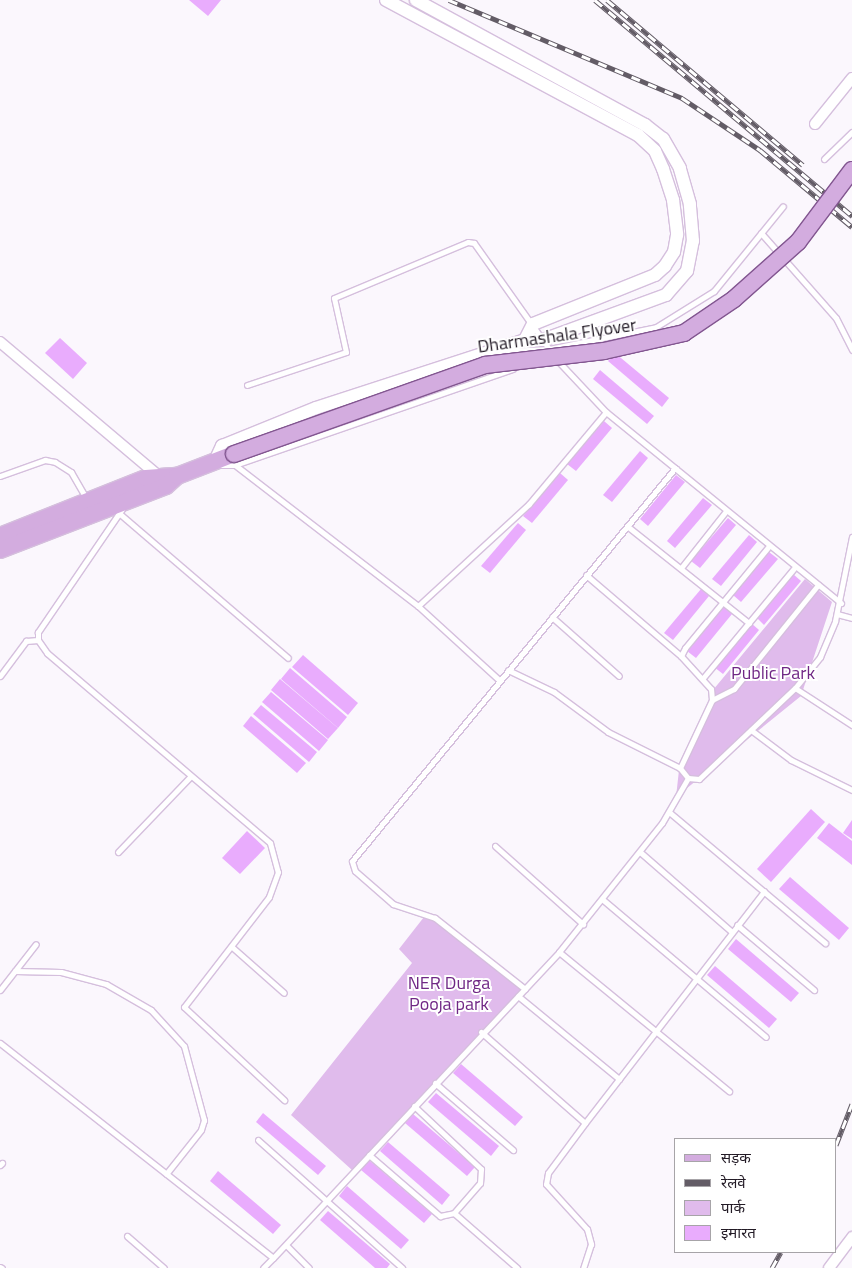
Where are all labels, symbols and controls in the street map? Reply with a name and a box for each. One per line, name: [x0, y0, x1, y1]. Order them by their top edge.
street label: Dharmashala Flyover: [476, 314, 638, 358]
park label: Public Park: [731, 662, 815, 684]
park label: NER Durga Pooja park: [408, 973, 490, 1016]
legend: [674, 1138, 837, 1253]
text: सड़क: [721, 1146, 751, 1169]
text: रेलवे: [721, 1171, 746, 1194]
text: पार्क: [721, 1196, 745, 1219]
text: इमारत: [721, 1221, 756, 1244]

